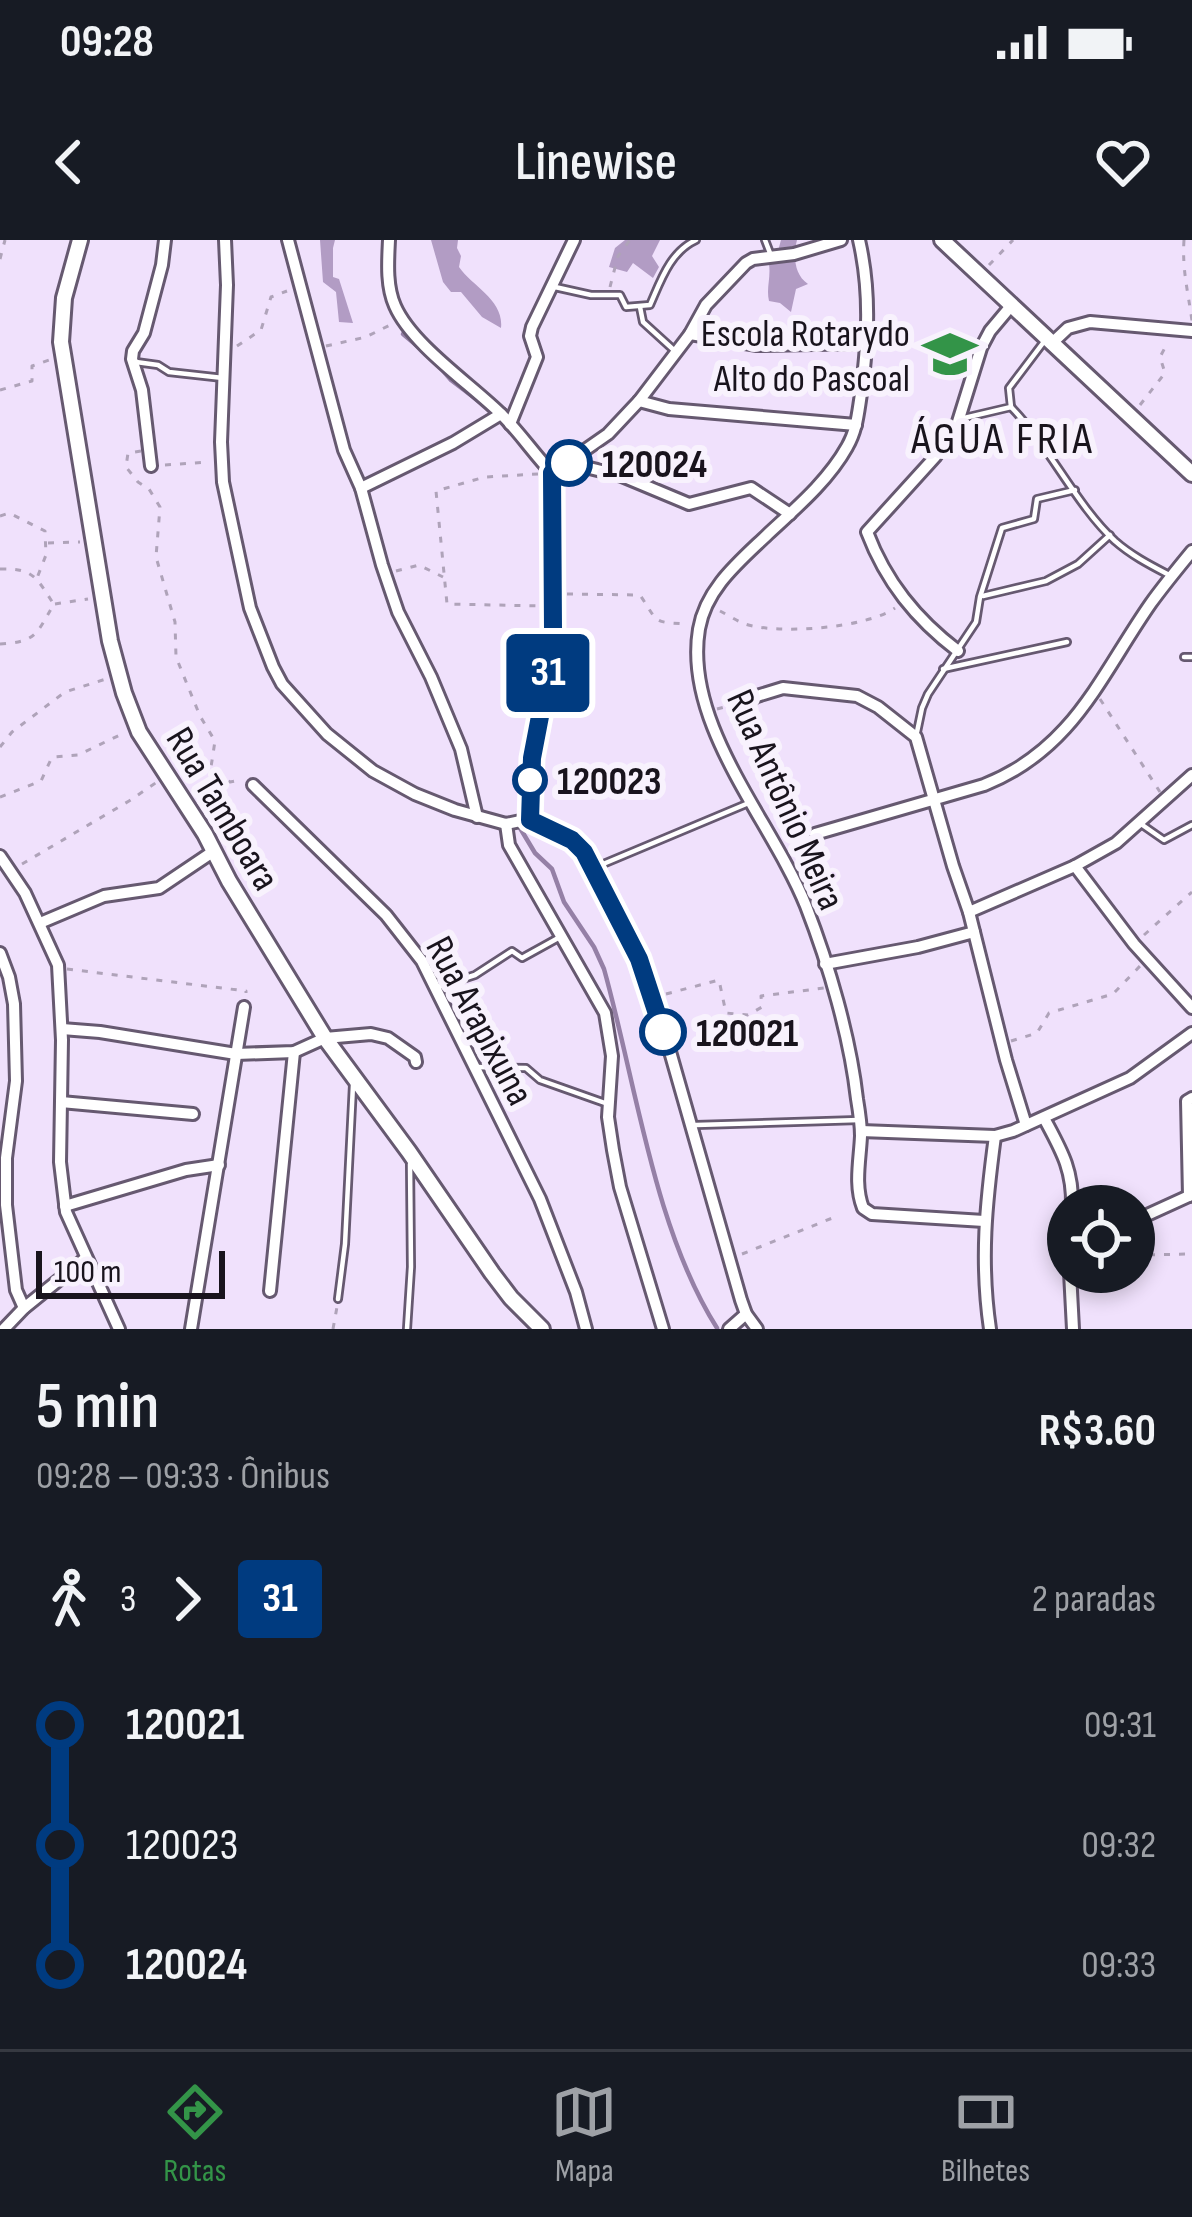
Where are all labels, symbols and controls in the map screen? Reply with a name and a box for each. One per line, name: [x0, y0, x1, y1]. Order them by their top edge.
text: 09:28: [60, 15, 154, 70]
icon: back: [36, 129, 102, 195]
icon: heart: [1090, 129, 1156, 195]
text: Linewise: [515, 130, 677, 195]
place label: Escola Rotarydo Alto do Pascoal: [701, 311, 910, 403]
school or university icon: Escola Rotarydo Alto do Pascoal: [921, 325, 979, 383]
district label: ÁGUA FRIA: [910, 412, 1095, 467]
marker: 120024: [547, 441, 591, 485]
place label: 120024: [602, 442, 707, 489]
line badge: 31: [494, 634, 602, 712]
text: 31: [530, 647, 566, 698]
street label: Rua Antônio Meira: [715, 683, 854, 917]
street label: Rua Tamboara: [155, 719, 289, 899]
place label: 120023: [557, 759, 662, 806]
marker: 120023: [514, 764, 546, 796]
street label: Rua Arapixuna: [415, 929, 543, 1114]
marker: 120021: [641, 1010, 685, 1054]
place label: 120021: [696, 1011, 798, 1058]
map controls: [1047, 1185, 1155, 1293]
button: locate: [1047, 1185, 1155, 1293]
scale bar: [36, 1245, 225, 1298]
text: 100 m: [54, 1252, 121, 1292]
text: 5 min: [36, 1368, 159, 1447]
text: R$3.60: [1039, 1404, 1156, 1459]
text: 09:28 – 09:33 · Ônibus: [36, 1453, 330, 1500]
icon: walk: [36, 1566, 102, 1632]
icon: forward: [154, 1566, 220, 1632]
text: 31: [262, 1573, 298, 1624]
text: 3: [120, 1576, 136, 1623]
text: 2 paradas: [1032, 1576, 1156, 1623]
text: 120021: [126, 1698, 244, 1753]
text: 09:31: [1084, 1702, 1156, 1749]
text: 120023: [126, 1818, 238, 1873]
text: 09:32: [1082, 1822, 1156, 1869]
text: 120024: [126, 1938, 247, 1993]
text: 09:33: [1081, 1942, 1156, 1989]
tab: Rotas: [162, 2079, 228, 2191]
tab: Mapa: [551, 2079, 617, 2191]
tab: Bilhetes: [941, 2079, 1030, 2191]

